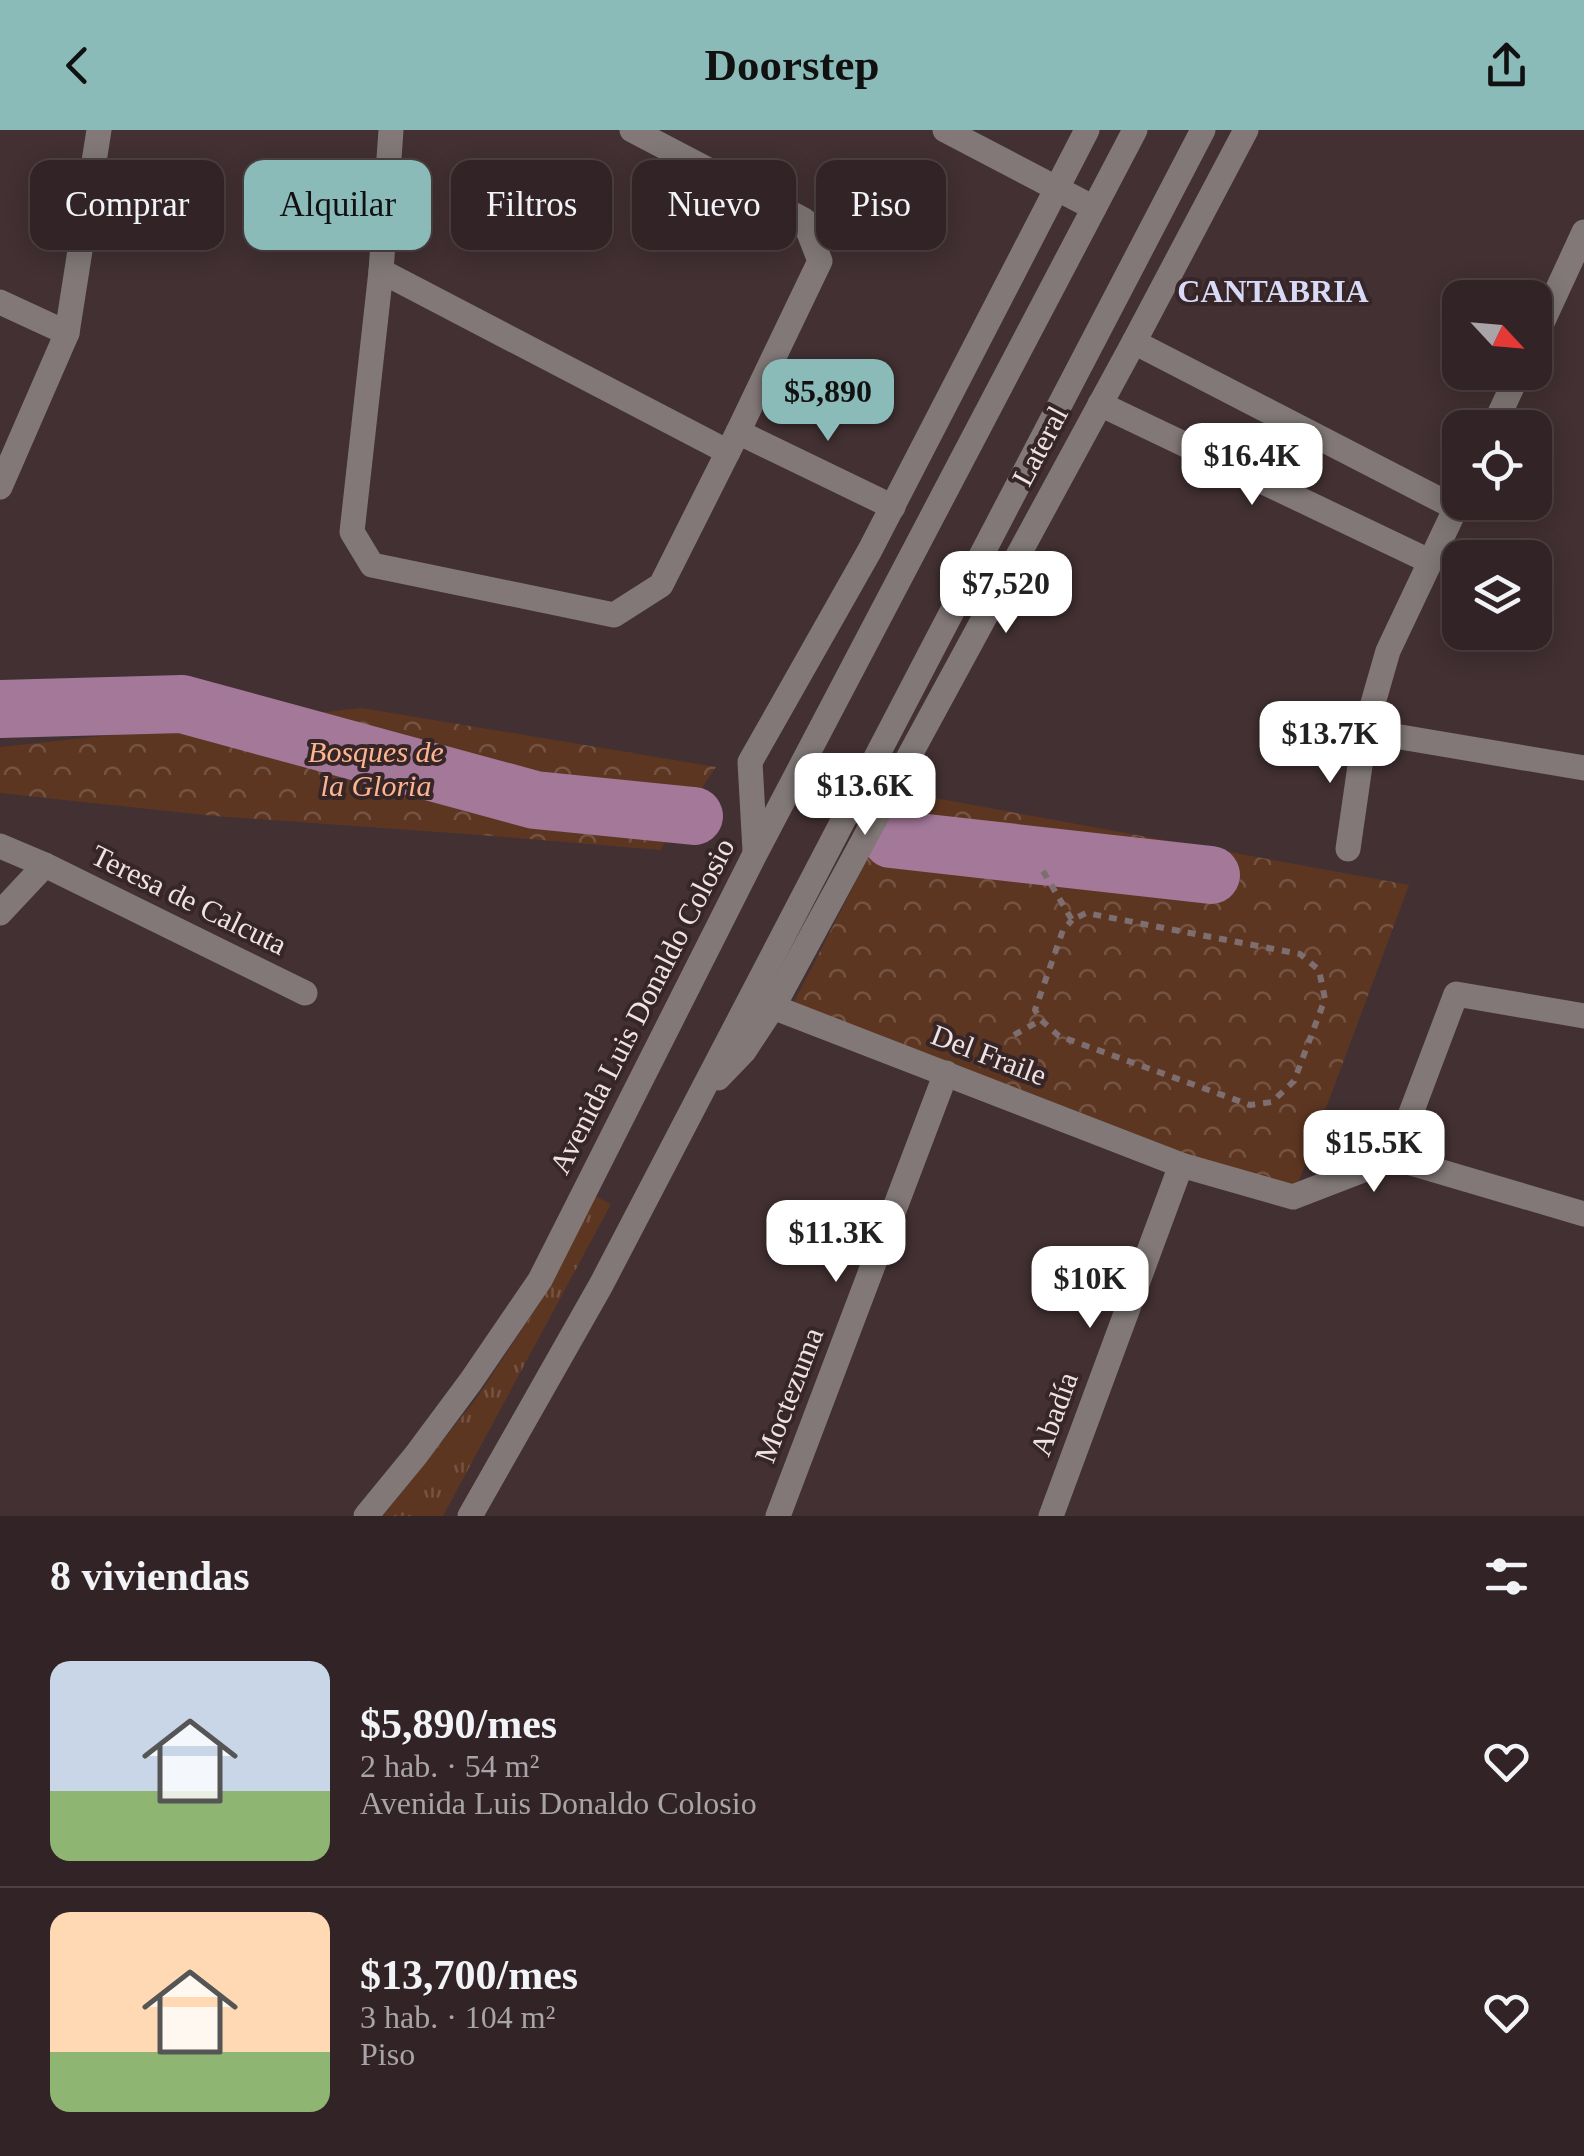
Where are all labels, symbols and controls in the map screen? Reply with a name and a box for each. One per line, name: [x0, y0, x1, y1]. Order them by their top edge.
icon: back: [50, 38, 105, 93]
icon: share: [1479, 38, 1534, 93]
text: Doorstep: [705, 40, 879, 90]
chip: Comprar: [30, 160, 224, 250]
chip: Alquilar: [244, 160, 431, 250]
chip: Filtros: [451, 160, 612, 250]
chip: Nuevo: [632, 160, 796, 250]
chip: Piso: [816, 160, 946, 250]
district label: CANTABRIA: [1177, 273, 1369, 309]
north arrow: [1442, 280, 1552, 390]
map controls: [1442, 280, 1552, 650]
pin: $5,890: [747, 359, 909, 444]
text: $5,890: [784, 373, 872, 409]
street label: Lateral: [1005, 401, 1074, 491]
button: locate: [1442, 410, 1552, 520]
pin: $16.4K: [1171, 423, 1333, 508]
text: $16.4K: [1204, 437, 1300, 473]
button: layers: [1442, 540, 1552, 650]
pin: $7,520: [925, 551, 1087, 636]
text: $7,520: [962, 565, 1050, 601]
pin: $13.7K: [1249, 701, 1411, 786]
text: $13.7K: [1282, 715, 1378, 751]
park label: Bosques de la Gloria: [308, 735, 444, 802]
pin: $13.6K: [784, 753, 946, 838]
text: $13.6K: [817, 767, 913, 803]
street label: Avenida Luis Donaldo Colosio: [542, 833, 741, 1179]
street label: Teresa de Calcuta: [86, 838, 292, 961]
street label: Del Fraile: [927, 1017, 1051, 1092]
pin: $15.5K: [1293, 1110, 1455, 1195]
text: $15.5K: [1326, 1124, 1422, 1160]
pin: $11.3K: [755, 1200, 917, 1285]
text: $11.3K: [788, 1214, 884, 1250]
pin: $10K: [1031, 1246, 1149, 1331]
text: $10K: [1054, 1260, 1126, 1296]
street label: Moctezuma: [748, 1323, 829, 1467]
street label: Abadía: [1023, 1367, 1084, 1460]
icon: filters: [1479, 1549, 1534, 1604]
text: 8 viviendas: [50, 1553, 250, 1599]
icon: home: [130, 1701, 250, 1821]
text: $5,890/mes: [360, 1701, 557, 1747]
icon: heart: [1479, 1734, 1534, 1789]
text: 2 hab. · 54 m²: [360, 1748, 539, 1784]
text: Avenida Luis Donaldo Colosio: [360, 1785, 757, 1821]
icon: home: [130, 1952, 250, 2072]
text: $13,700/mes: [360, 1952, 578, 1998]
icon: heart: [1479, 1985, 1534, 2040]
text: 3 hab. · 104 m²: [360, 1999, 555, 2035]
text: Piso: [360, 2036, 415, 2072]

